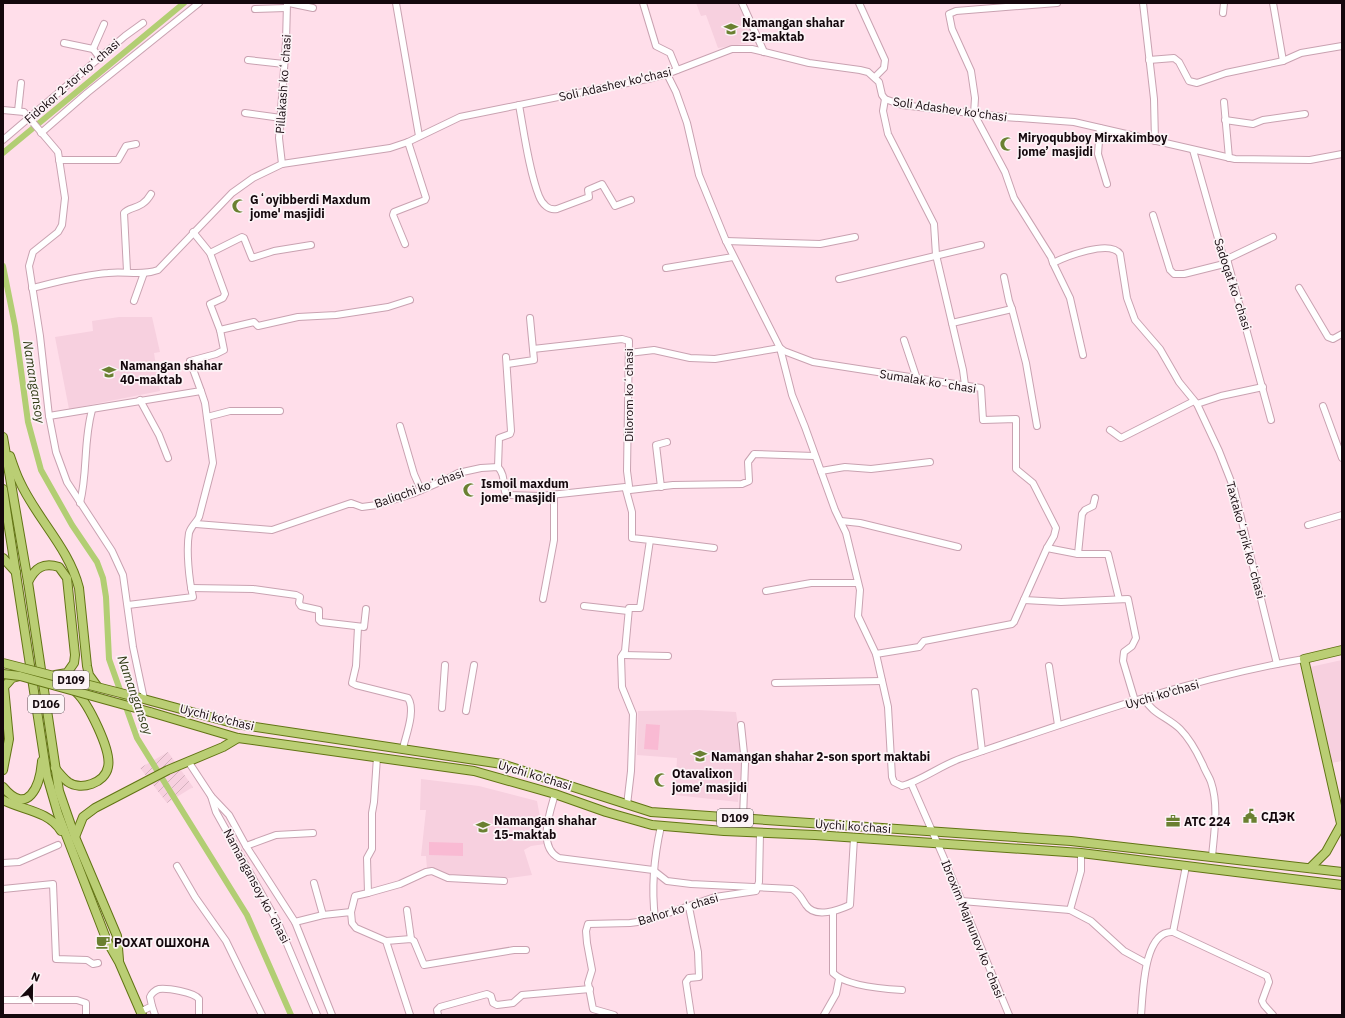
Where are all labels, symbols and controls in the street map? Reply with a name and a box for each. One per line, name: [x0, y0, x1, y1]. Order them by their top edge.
place label: Namangan shahar 23-maktab: [742, 15, 845, 44]
school or university icon: Namangan shahar 23-maktab: [723, 21, 739, 37]
street label: Pillakash koʻchasi: [272, 34, 294, 134]
street label: Fidokor 2-tor koʻchasi: [21, 35, 123, 127]
street label: Soli Adashev ko'chasi: [557, 64, 673, 104]
street label: Soli Adashev ko'chasi: [892, 94, 1008, 124]
place label: Miryoqubboy Mirxakimboy jome’ masjidi: [1017, 130, 1168, 159]
mosque icon: Miryoqubboy Mirxakimboy jome’ masjidi: [999, 136, 1015, 152]
place label: Gʻoyibberdi Maxdum jome' masjidi: [249, 192, 370, 221]
mosque icon: Gʻoyibberdi Maxdum jome' masjidi: [231, 198, 247, 214]
street label: Sadoqat koʻchasi: [1211, 236, 1255, 332]
water label: Namangansoy: [19, 340, 49, 425]
street label: Dilorom koʻchasi: [621, 348, 636, 442]
place label: Namangan shahar 40-maktab: [120, 358, 223, 387]
school or university icon: Namangan shahar 40-maktab: [101, 364, 117, 380]
street label: Sumalak koʻchasi: [879, 366, 977, 396]
street label: Baliqchi koʻchasi: [372, 465, 466, 511]
place label: Ismoil maxdum jome' masjidi: [480, 476, 569, 505]
street label: Taxtakoʻprik koʻchasi: [1223, 480, 1269, 600]
mosque icon: Ismoil maxdum jome' masjidi: [462, 482, 478, 498]
water label: Namangansoy: [113, 653, 157, 738]
road number: D109: [53, 671, 89, 689]
street label: Uychi ko'chasi: [1123, 676, 1201, 712]
road number: D106: [28, 695, 64, 713]
street label: Uychi ko'chasi: [178, 701, 256, 733]
school or university icon: Namangan shahar 2-son sport maktabi: [692, 748, 708, 764]
place label: Namangan shahar 2-son sport maktabi: [711, 749, 930, 764]
street label: Uychi ko'chasi: [496, 757, 574, 793]
place label: Otavalixon jome’ masjidi: [671, 766, 747, 795]
mosque icon: Otavalixon jome’ masjidi: [653, 772, 669, 788]
public building icon: СДЭК: [1242, 808, 1258, 824]
road number: D109: [717, 809, 753, 827]
place label: СДЭК: [1261, 809, 1295, 824]
place label: Namangan shahar 15-maktab: [494, 813, 597, 842]
office icon: ATC 224: [1165, 813, 1181, 829]
place label: ATC 224: [1184, 814, 1230, 829]
street label: Uychi ko'chasi: [815, 816, 891, 836]
school or university icon: Namangan shahar 15-maktab: [475, 819, 491, 835]
street label: Namangansoy koʻchasi: [220, 826, 294, 946]
street label: Ibroxim Majnunov koʻchasi: [938, 857, 1008, 1001]
street label: Bahor koʻchasi: [636, 890, 720, 928]
cafe icon: РОХАТ ОШХОНА: [95, 934, 111, 950]
place label: РОХАТ ОШХОНА: [114, 935, 210, 950]
north arrow: [12, 966, 52, 1006]
text: N: [29, 969, 42, 985]

